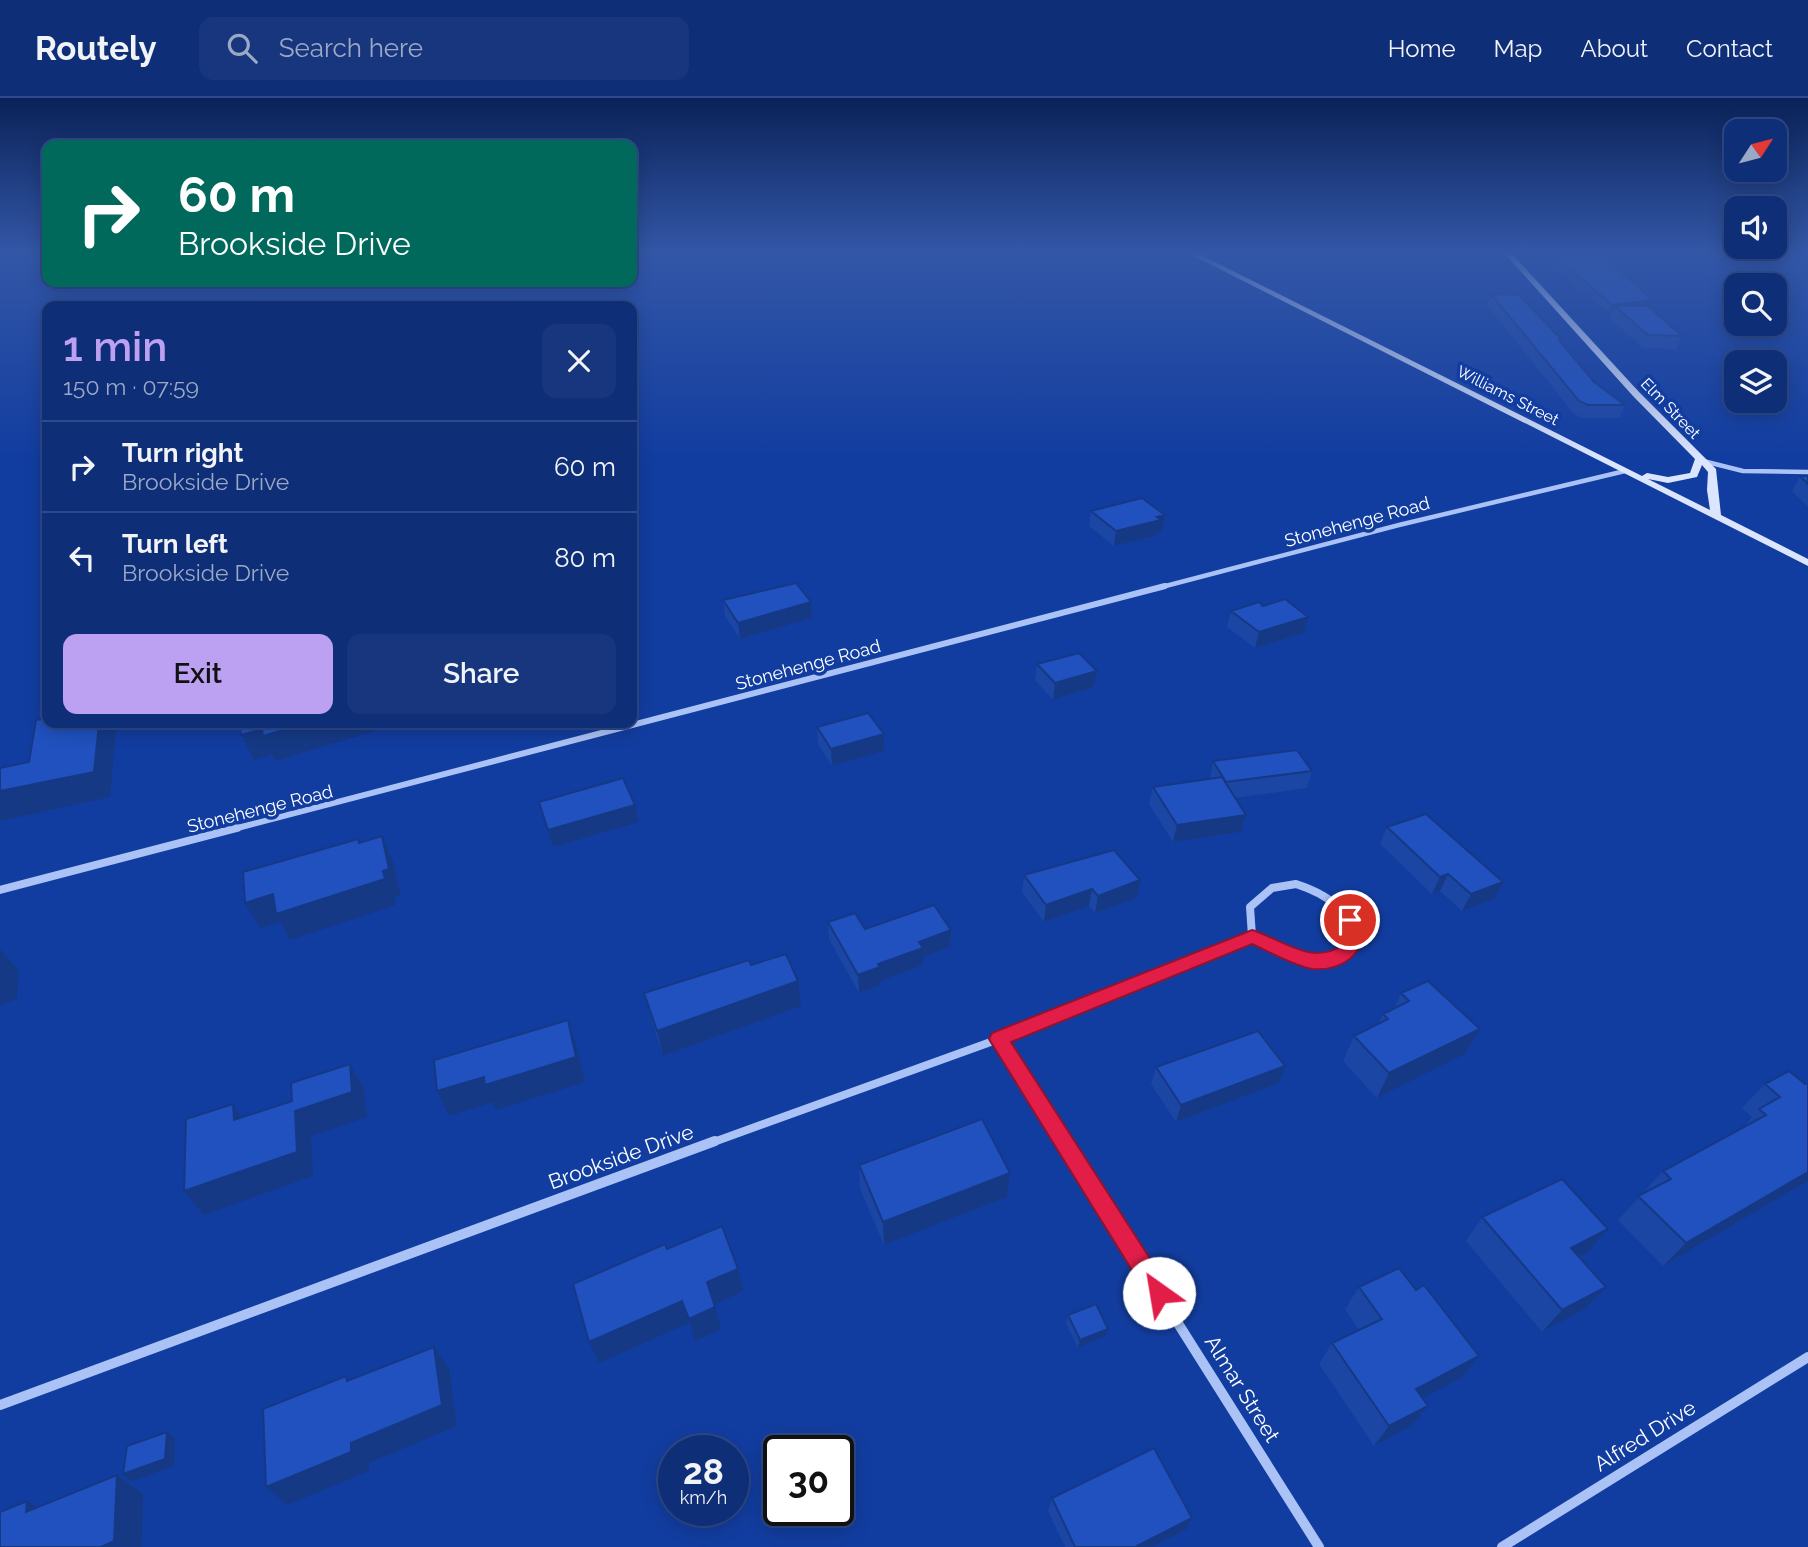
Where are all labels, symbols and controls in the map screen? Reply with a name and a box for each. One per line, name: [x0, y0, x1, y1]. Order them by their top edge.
search box: [199, 17, 689, 80]
text: Routely: [35, 29, 157, 68]
icon: search: [223, 29, 261, 67]
text: Search here: [279, 33, 423, 63]
text: Home: [1388, 34, 1456, 63]
text: Map: [1494, 34, 1542, 63]
text: About: [1580, 34, 1648, 63]
text: Contact: [1686, 34, 1773, 63]
north arrow: [1724, 119, 1787, 182]
map controls: [1724, 119, 1787, 413]
text: 60 m: [178, 166, 295, 223]
icon: right: [63, 168, 154, 259]
button: sound: [1724, 196, 1787, 259]
text: Brookside Drive: [178, 225, 411, 262]
button: search: [1724, 273, 1787, 336]
text: 1 min: [63, 322, 167, 371]
button: close: [542, 324, 616, 398]
button: layers: [1724, 350, 1787, 413]
street label: Williams Street: [1454, 362, 1563, 430]
text: 150 m · 07:59: [63, 373, 199, 400]
street label: Elm Street: [1637, 374, 1705, 443]
text: Turn right: [122, 438, 243, 468]
icon: right: [63, 448, 101, 486]
text: 60 m: [554, 452, 616, 482]
text: Brookside Drive: [122, 468, 289, 495]
street label: Stonehenge Road: [1282, 492, 1432, 551]
text: Turn left: [122, 529, 228, 559]
icon: left: [63, 539, 101, 577]
text: 80 m: [554, 543, 616, 573]
text: Brookside Drive: [122, 559, 289, 586]
button: Exit: [63, 634, 333, 714]
button: Share: [347, 634, 616, 714]
street label: Stonehenge Road: [733, 635, 883, 694]
street label: Stonehenge Road: [185, 780, 335, 837]
pin: [1320, 890, 1380, 950]
icon: arrive: [1331, 901, 1369, 939]
street label: Brookside Drive: [545, 1119, 697, 1194]
position arrow: [1122, 1256, 1196, 1330]
street label: Almar Street: [1200, 1331, 1285, 1447]
street label: Alfred Drive: [1589, 1395, 1700, 1477]
speed limit sign: 30: [763, 1435, 854, 1526]
text: 28: [683, 1451, 724, 1492]
text: km/h: [680, 1487, 727, 1508]

